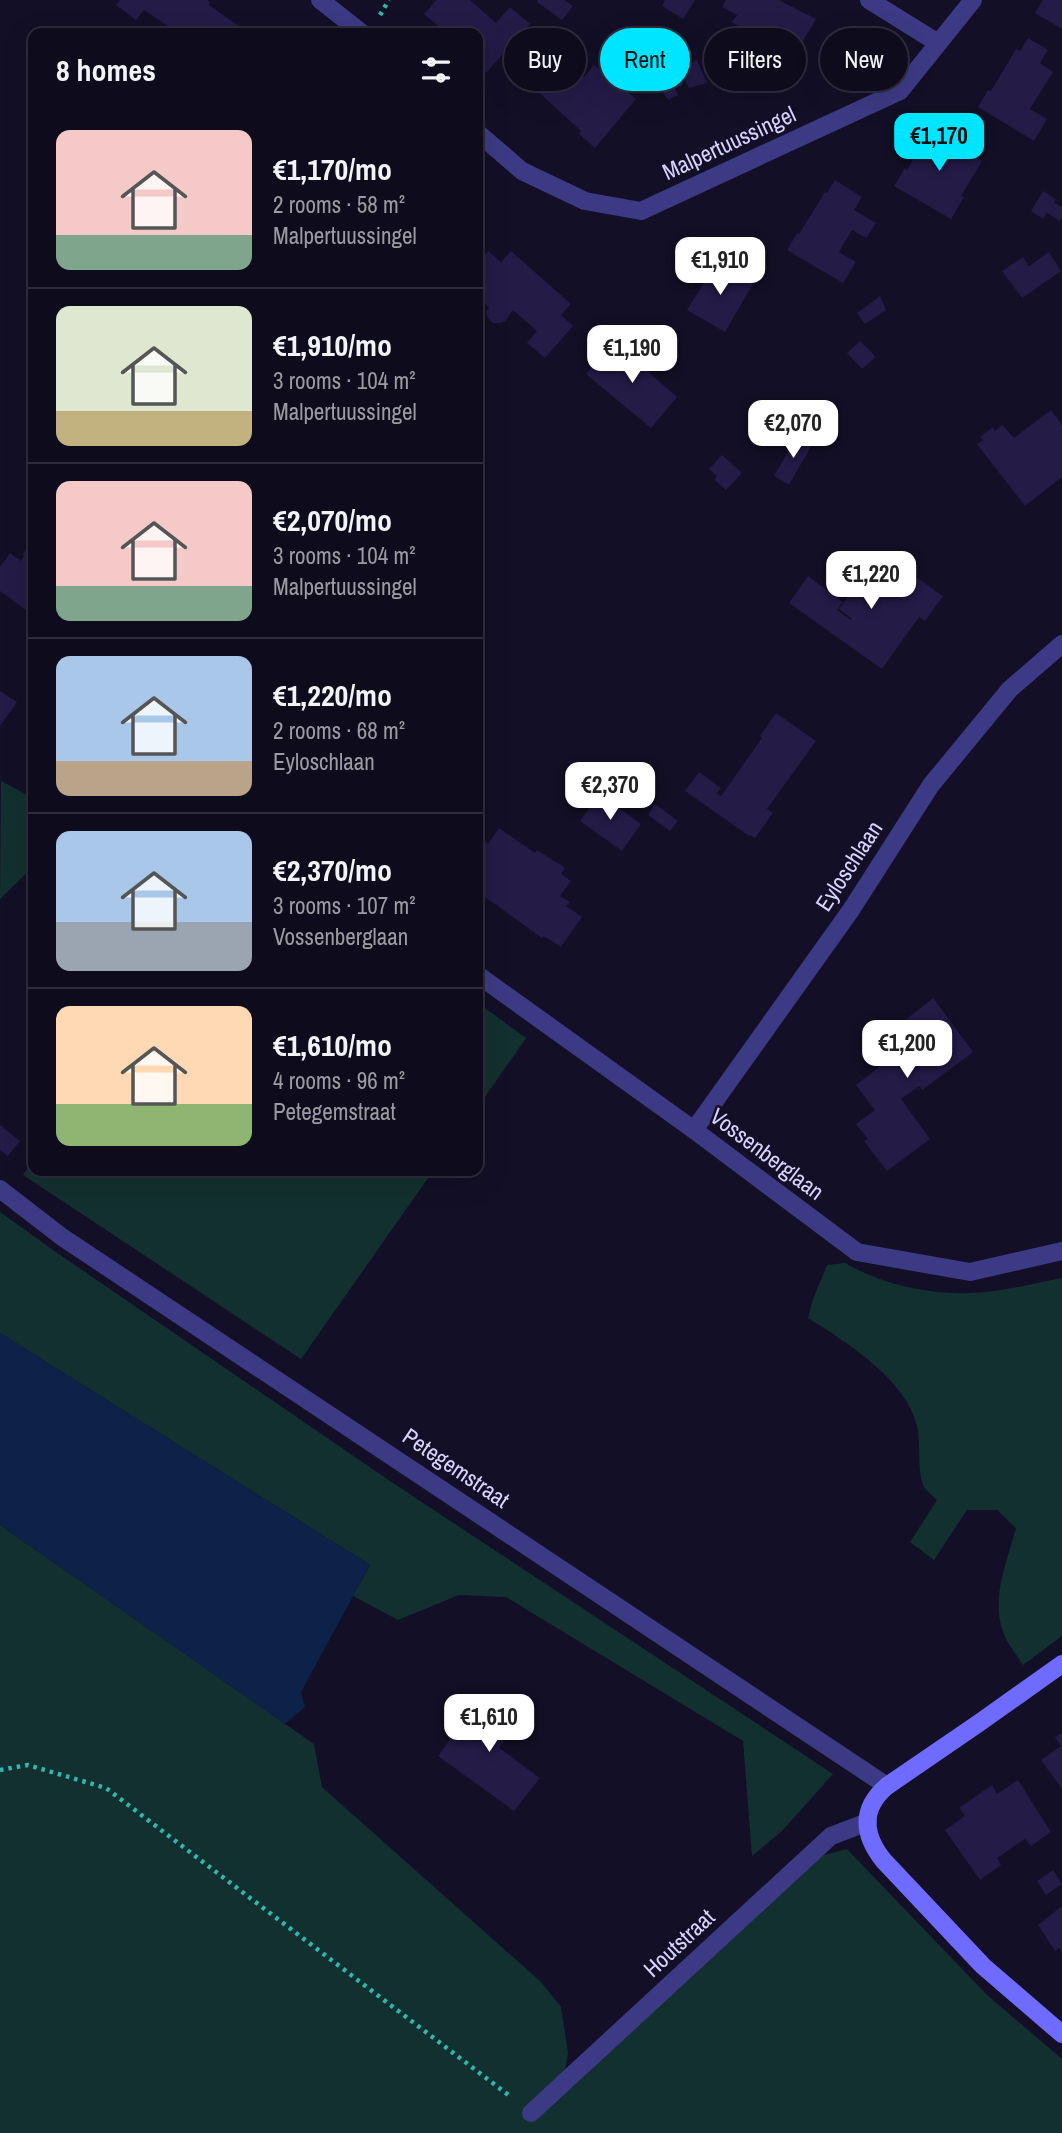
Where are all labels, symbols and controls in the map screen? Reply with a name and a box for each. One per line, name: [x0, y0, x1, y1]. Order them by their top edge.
chip: Buy: [504, 28, 586, 91]
chip: Rent: [600, 28, 690, 91]
chip: Filters: [704, 28, 806, 91]
chip: New: [820, 28, 908, 91]
text: 8 homes: [56, 50, 156, 90]
icon: filters: [417, 51, 455, 89]
street label: Malpertuussingel: [657, 98, 800, 187]
pin: €1,170: [882, 114, 996, 173]
text: €1,170: [910, 120, 968, 151]
text: €1,170/mo: [273, 149, 392, 189]
icon: home: [112, 158, 196, 242]
text: 2 rooms · 58 m²: [273, 189, 405, 220]
text: Malpertuussingel: [273, 220, 417, 251]
pin: €1,910: [663, 238, 777, 297]
text: €1,910: [691, 244, 749, 275]
text: €1,910/mo: [273, 325, 392, 365]
pin: €1,190: [575, 326, 689, 385]
text: €1,190: [603, 332, 661, 363]
icon: home: [112, 334, 196, 418]
text: 3 rooms · 104 m²: [273, 365, 416, 396]
text: Malpertuussingel: [273, 396, 417, 427]
pin: €2,070: [736, 400, 850, 460]
text: €2,070: [764, 407, 822, 438]
text: €2,070/mo: [273, 500, 392, 540]
icon: home: [112, 509, 196, 593]
text: 3 rooms · 104 m²: [273, 540, 416, 571]
pin: €1,220: [814, 552, 928, 611]
text: €1,220: [842, 558, 900, 589]
text: Malpertuussingel: [273, 571, 417, 602]
text: €1,220/mo: [273, 675, 392, 715]
icon: home: [112, 684, 196, 768]
text: 2 rooms · 68 m²: [273, 715, 405, 746]
text: Eyloschlaan: [273, 746, 375, 777]
pin: €2,370: [553, 762, 667, 822]
text: €2,370: [581, 769, 639, 800]
street label: Eyloschlaan: [808, 815, 889, 917]
text: €2,370/mo: [273, 850, 392, 890]
icon: home: [112, 859, 196, 943]
text: 3 rooms · 107 m²: [273, 890, 416, 921]
text: Vossenberglaan: [273, 921, 408, 952]
pin: €1,200: [850, 1020, 964, 1080]
text: €1,610/mo: [273, 1025, 392, 1065]
text: €1,200: [878, 1027, 936, 1058]
icon: home: [112, 1034, 196, 1118]
text: 4 rooms · 96 m²: [273, 1065, 405, 1096]
text: Petegemstraat: [273, 1096, 396, 1127]
street label: Vossenberglaan: [704, 1101, 831, 1207]
street label: Petegemstraat: [397, 1420, 516, 1515]
pin: €1,610: [432, 1694, 546, 1754]
text: €1,610: [460, 1701, 518, 1732]
street label: Houtstraat: [636, 1902, 721, 1984]

